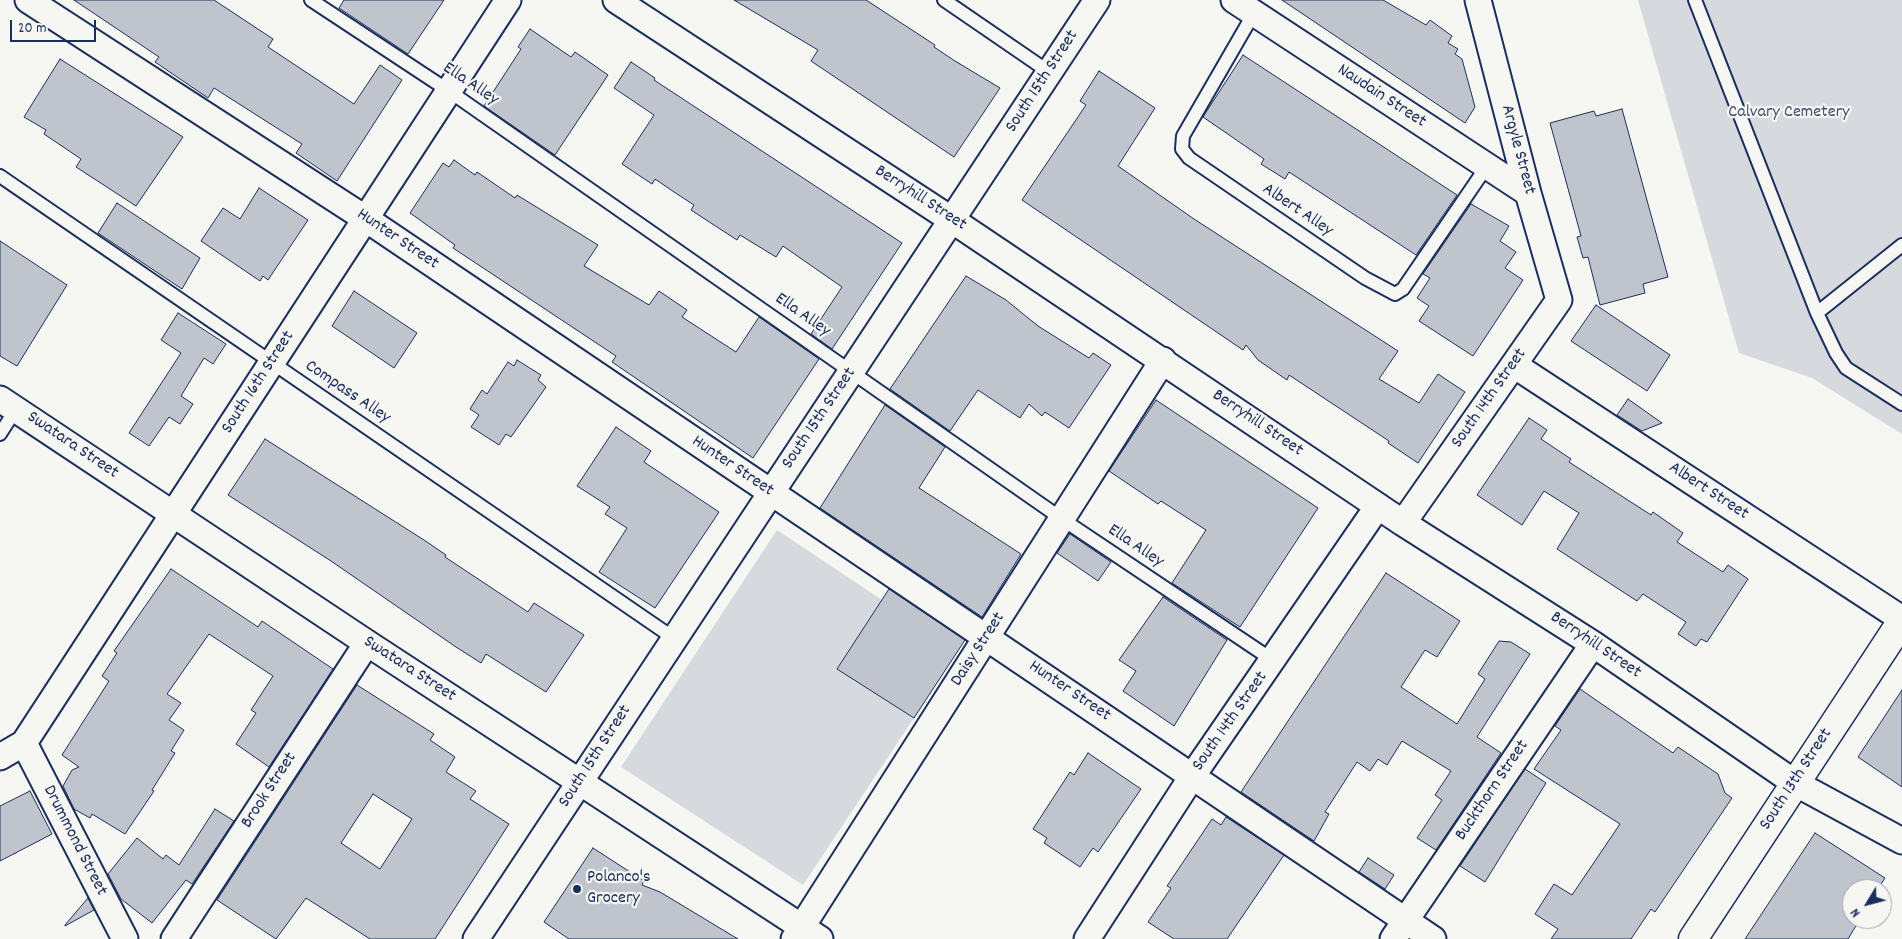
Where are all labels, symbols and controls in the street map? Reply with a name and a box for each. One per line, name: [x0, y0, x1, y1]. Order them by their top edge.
scale bar: [12, 10, 99, 42]
text: 20 m: [18, 18, 46, 40]
street label: South 15th Street: [1002, 27, 1084, 137]
street label: Ella Alley: [438, 58, 502, 112]
street label: Naudain Street: [1333, 60, 1429, 134]
street label: Argyle Street: [1495, 103, 1539, 197]
park label: Calvary Cemetery: [1728, 103, 1850, 125]
street label: Berryhill Street: [870, 161, 970, 237]
street label: Albert Alley: [1257, 179, 1337, 243]
street label: Hunter Street: [352, 205, 442, 275]
street label: Ella Alley: [770, 289, 834, 343]
street label: South 16th Street: [218, 328, 300, 438]
street label: South 14th Street: [1448, 345, 1532, 453]
street label: Compass Alley: [300, 356, 394, 430]
street label: South 15th Street: [778, 364, 862, 474]
street label: Berryhill Street: [1207, 386, 1307, 462]
street label: Swatara Street: [22, 407, 122, 485]
street label: Hunter Street: [687, 432, 777, 502]
street label: Albert Street: [1664, 458, 1752, 526]
street label: Ella Alley: [1103, 520, 1167, 574]
street label: Berryhill Street: [1545, 608, 1645, 684]
street label: Daisy Street: [947, 609, 1011, 691]
street label: Swatara Street: [359, 632, 459, 708]
street label: Hunter Street: [1024, 657, 1114, 727]
street label: South 14th Street: [1189, 668, 1273, 776]
street label: South 15th Street: [555, 702, 637, 812]
street label: South 13th Street: [1756, 725, 1838, 835]
street label: Buckthorn Street: [1451, 737, 1535, 845]
street label: Brook Street: [237, 749, 303, 833]
street label: Drummond Street: [37, 782, 111, 900]
place label: Polanco's Grocery: [587, 868, 651, 911]
north arrow: [1842, 879, 1892, 929]
marker: Polanco's Grocery: [571, 883, 583, 895]
text: N: [1846, 904, 1866, 921]

